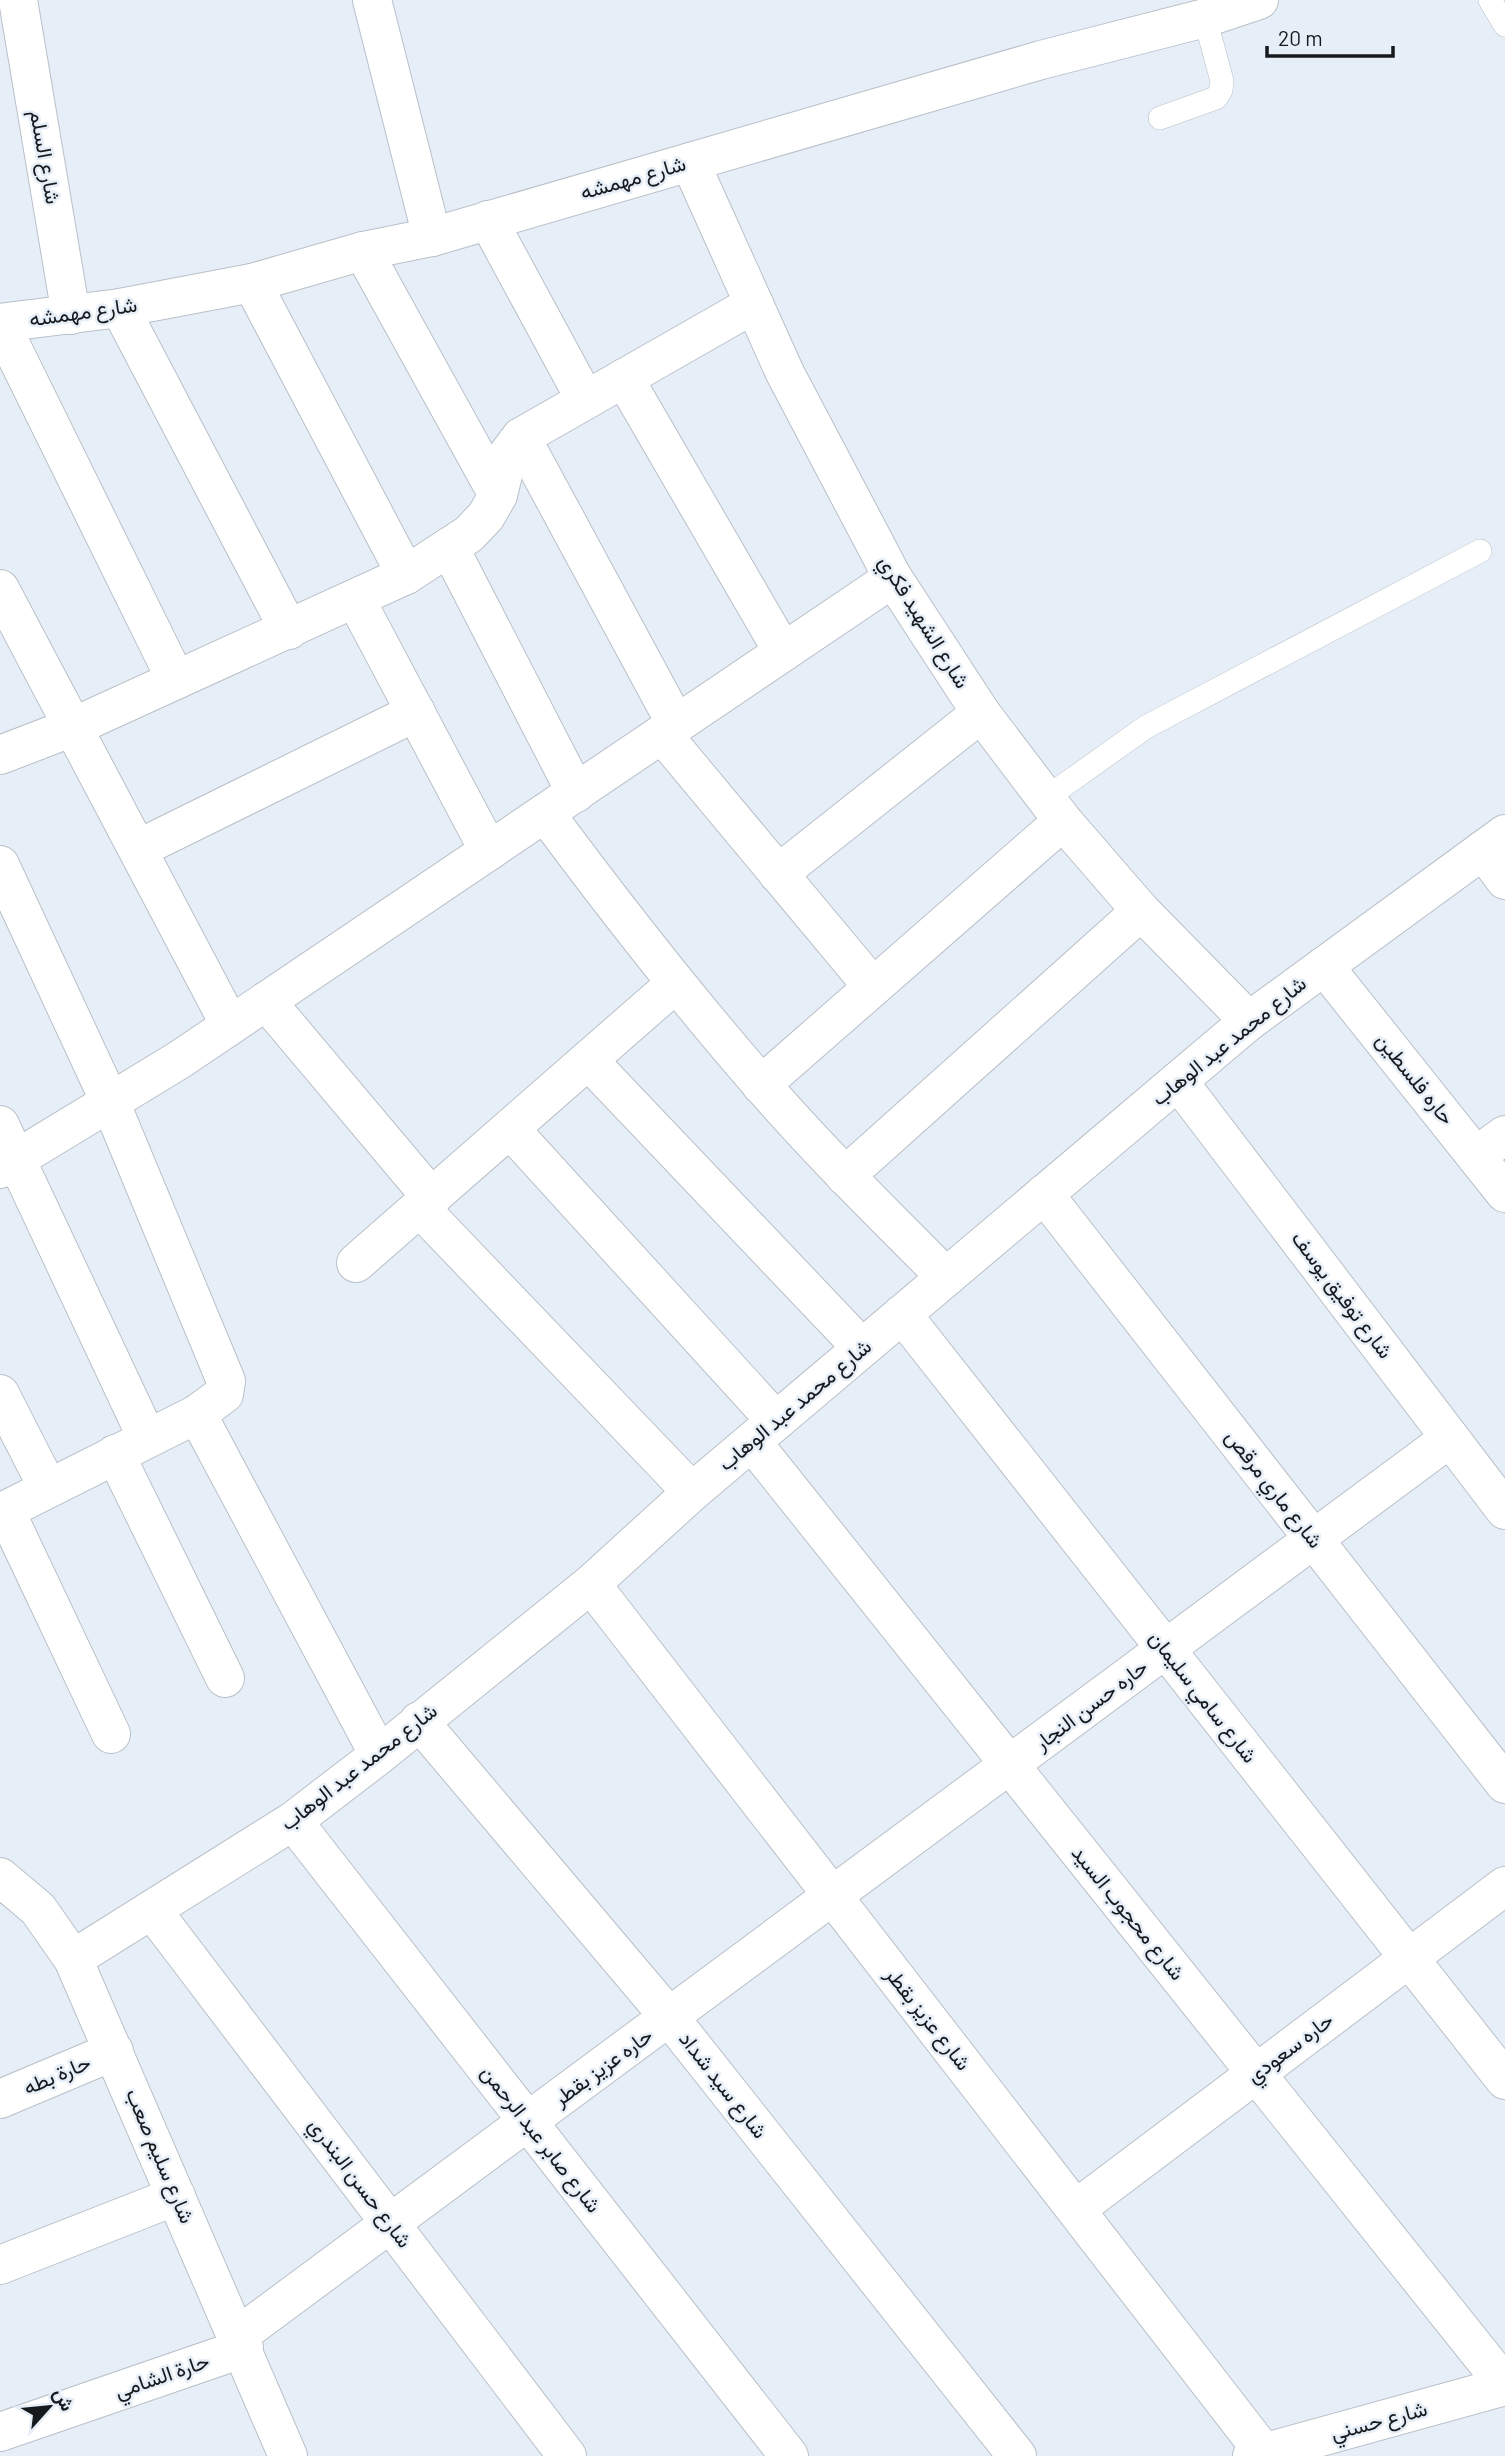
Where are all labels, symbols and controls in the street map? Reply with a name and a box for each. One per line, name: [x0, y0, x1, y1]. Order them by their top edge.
scale bar: [1267, 14, 1393, 58]
text: 20 m: [1278, 25, 1323, 50]
street label: شارع السلم: [23, 108, 67, 206]
street label: شارع مهمشه: [577, 150, 689, 206]
street label: شارع مهمشه: [27, 291, 139, 333]
street label: شارع الشهيد فكري: [869, 550, 976, 695]
street label: شارع محمد عبد الوهاب: [1146, 970, 1312, 1112]
street label: حاره فلسطين: [1370, 1027, 1461, 1130]
street label: شارع توفيق يوسف: [1285, 1226, 1399, 1364]
street label: شارع محمد عبد الوهاب: [713, 1333, 877, 1477]
street label: شارع ماري مرقص: [1216, 1424, 1329, 1556]
street label: شارع سامي سليمان: [1140, 1625, 1263, 1771]
street label: حاره حسن النجار: [1028, 1653, 1153, 1757]
street label: شارع محمد عبد الوهاب: [275, 1697, 443, 1837]
street label: شارع محجوب السيد: [1065, 1840, 1191, 1986]
street label: شارع عزيز بقطر: [878, 1961, 977, 2076]
street label: حاره سعودي: [1241, 2006, 1341, 2092]
street label: حاره عزيز بقطر: [547, 2021, 658, 2112]
street label: شارع سيد شداد: [672, 2026, 774, 2144]
street label: حارة بطه: [19, 2048, 94, 2101]
street label: شارع صابر عبد الرحمن: [474, 2059, 608, 2219]
street label: شارع سليم صعب: [119, 2084, 201, 2228]
street label: شارع حسن البندري: [299, 2112, 418, 2256]
street label: حارة الشامي: [111, 2347, 214, 2408]
north arrow: [14, 2372, 84, 2442]
text: ش: [48, 2384, 80, 2415]
street label: شارع حسني: [1328, 2395, 1431, 2450]

